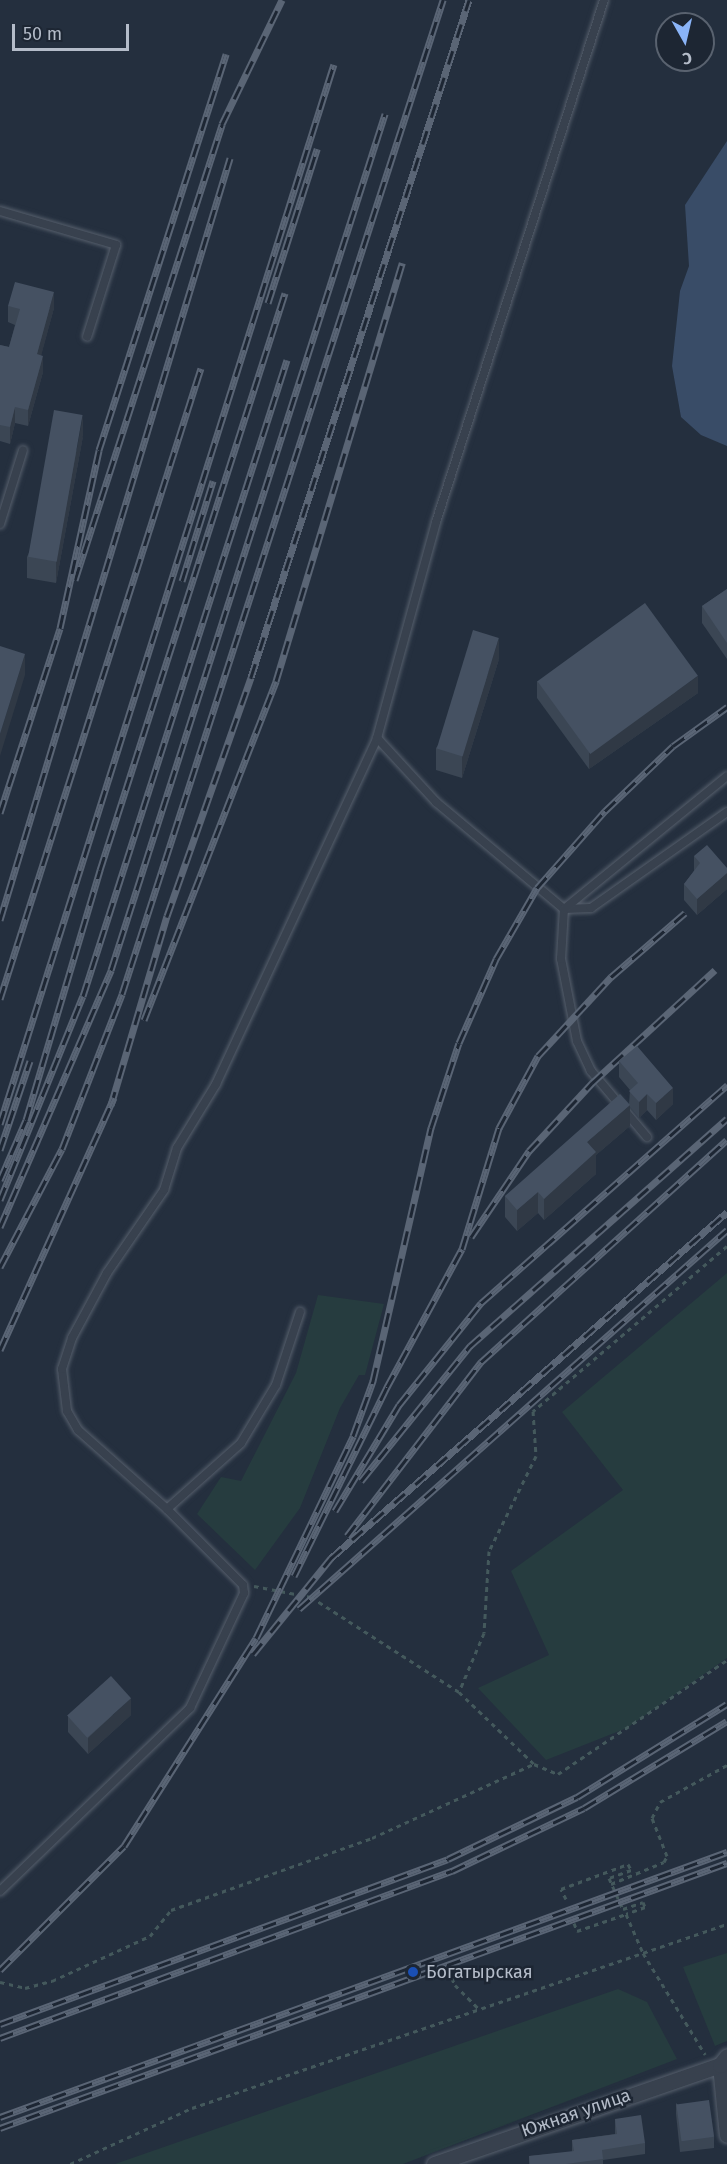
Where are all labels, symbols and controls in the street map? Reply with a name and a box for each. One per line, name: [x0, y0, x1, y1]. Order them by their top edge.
scale bar: [15, 12, 132, 50]
north arrow: [655, 12, 715, 72]
text: 50 m: [23, 23, 62, 45]
text: С: [681, 48, 693, 68]
place label: Богатырская: [426, 1961, 533, 1983]
marker: Богатырская: [404, 1963, 422, 1981]
street label: Южная улица: [518, 2084, 634, 2142]

